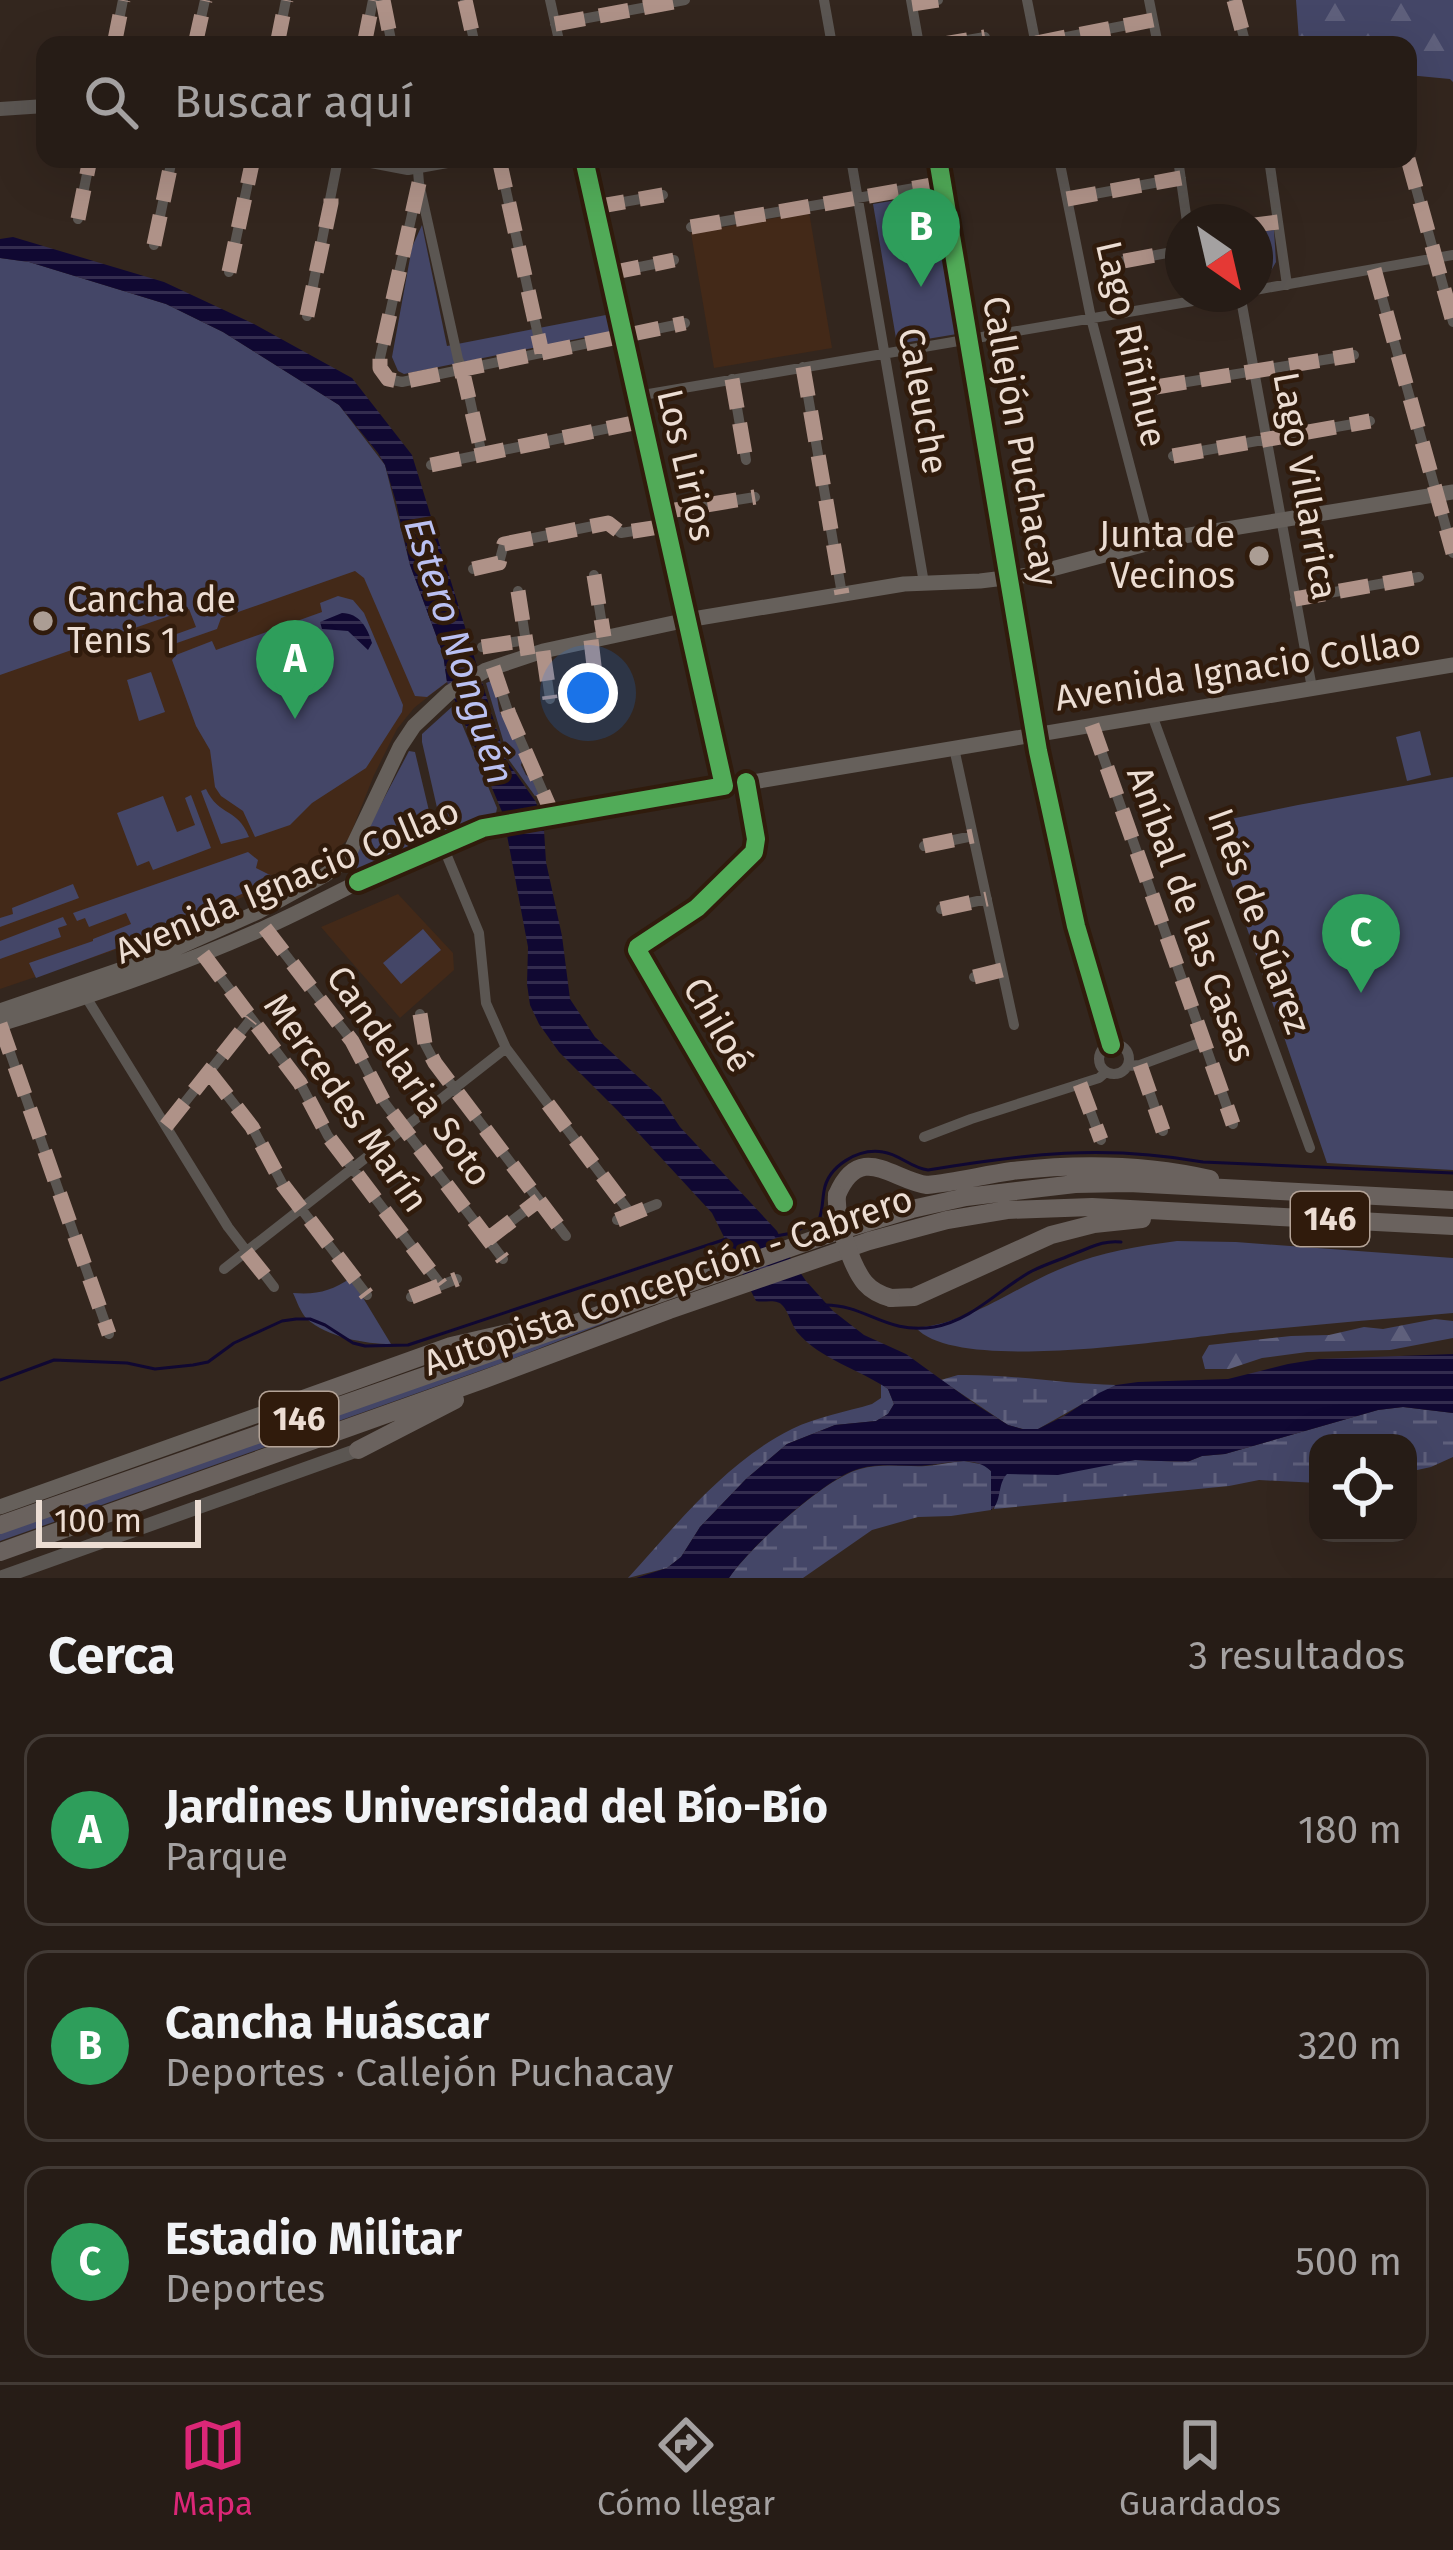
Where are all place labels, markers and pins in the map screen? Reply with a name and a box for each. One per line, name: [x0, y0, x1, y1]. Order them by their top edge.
pin: B: [882, 188, 960, 287]
place label: Junta de Vecinos: [1099, 513, 1235, 598]
marker: Junta de Vecinos: [1246, 543, 1272, 569]
place label: Cancha de Tenis 1: [67, 578, 236, 663]
marker: Cancha de Tenis 1: [30, 608, 56, 634]
pin: A: [256, 620, 334, 719]
pin: C: [1322, 894, 1400, 993]

